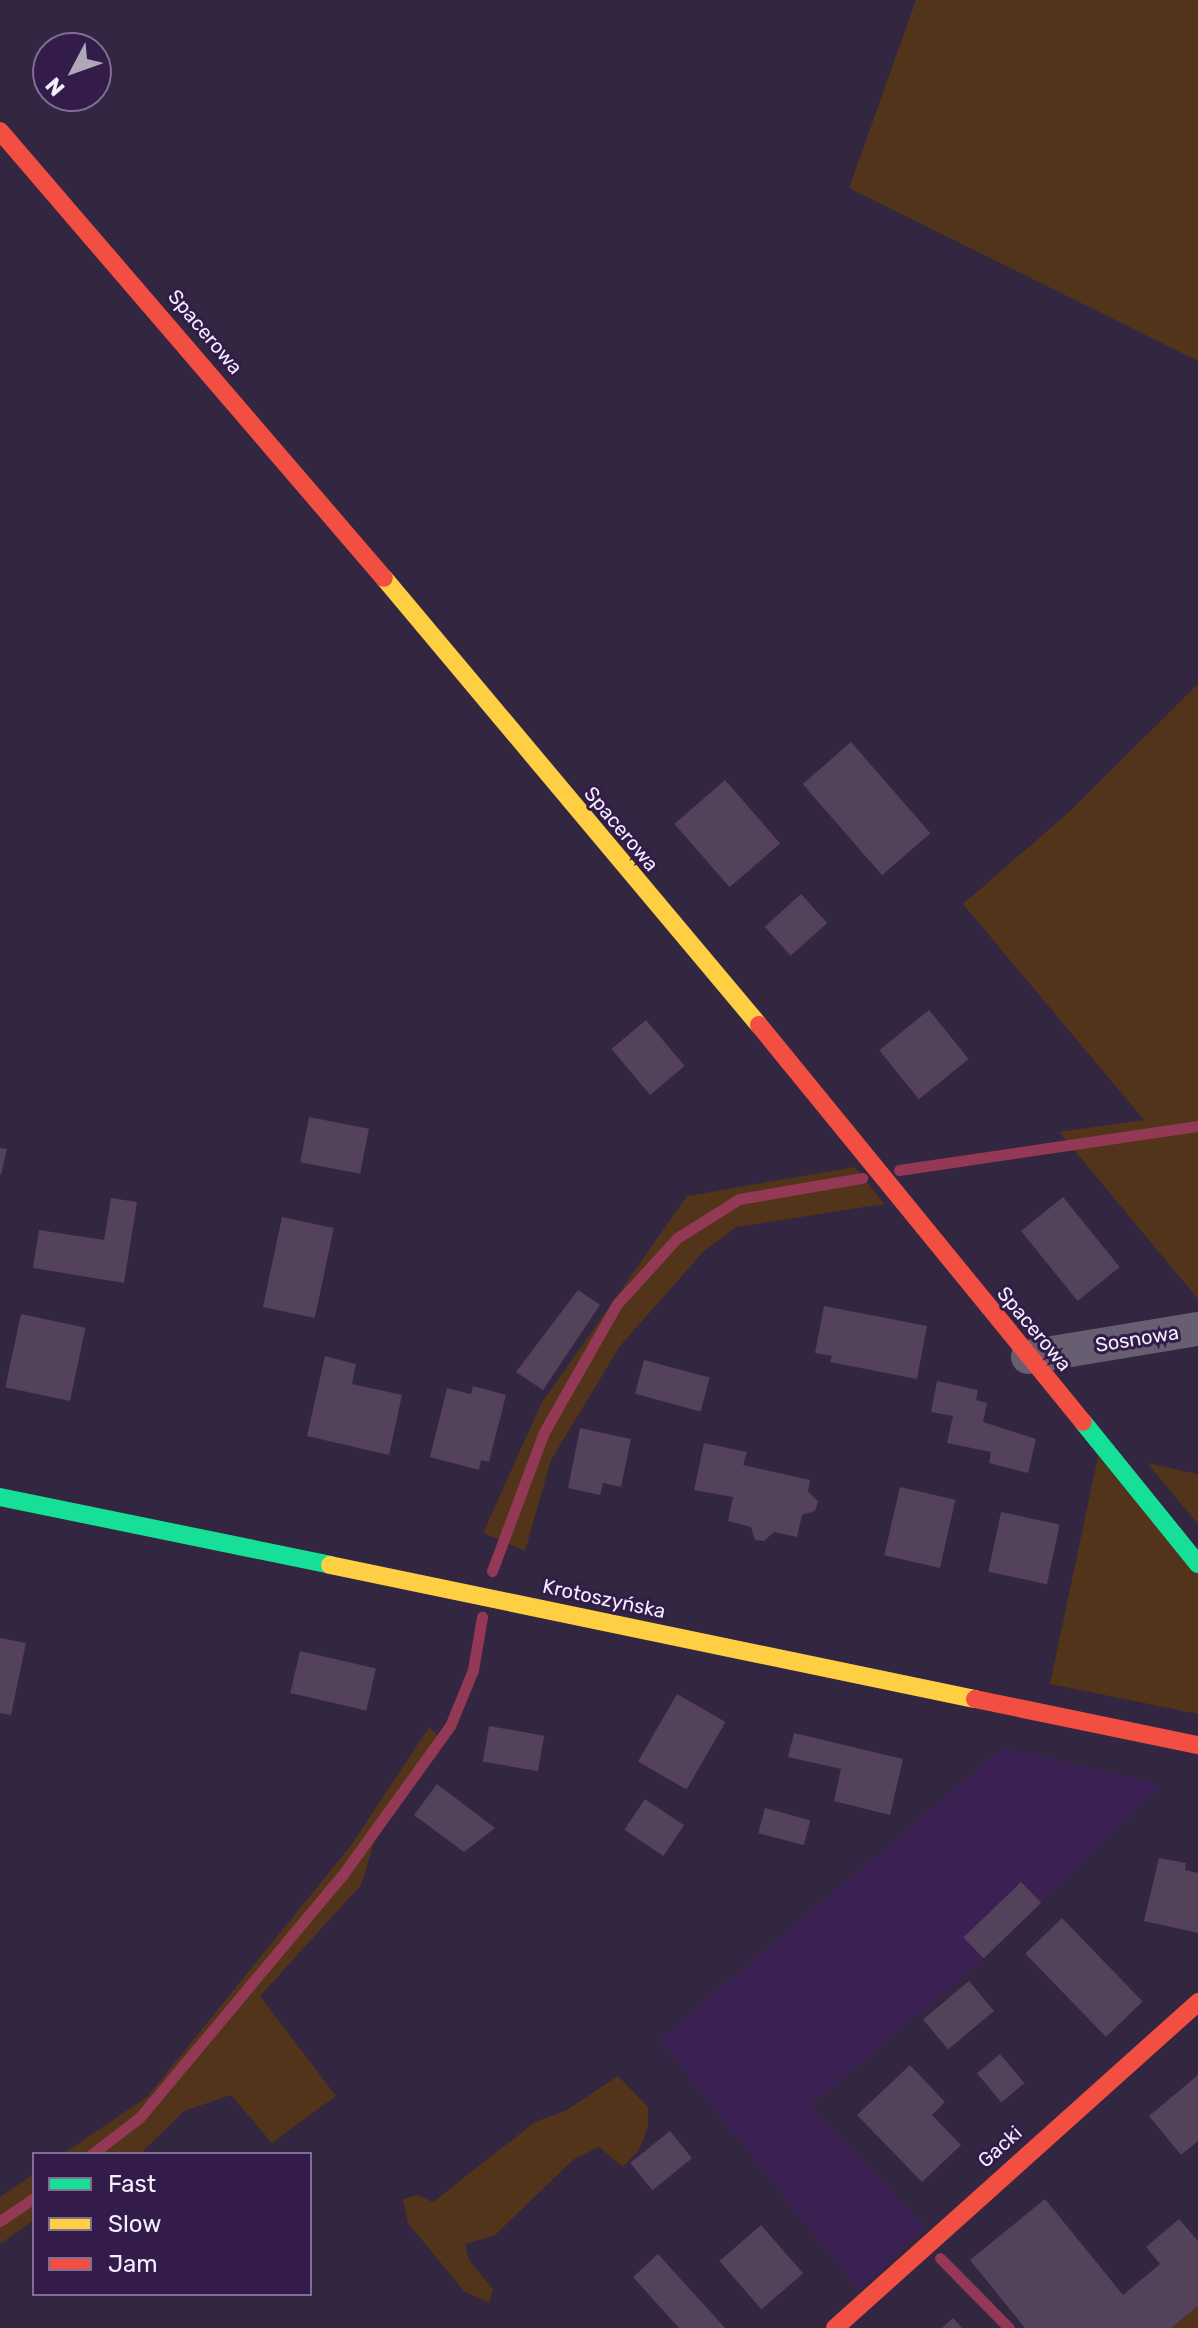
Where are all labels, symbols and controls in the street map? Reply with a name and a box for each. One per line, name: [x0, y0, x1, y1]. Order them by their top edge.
north arrow: [32, 32, 112, 112]
text: N: [40, 72, 70, 102]
street label: Spacerowa: [163, 285, 247, 379]
street label: Spacerowa: [579, 782, 663, 876]
street label: Spacerowa: [992, 1282, 1076, 1376]
street label: Sosnowa: [1094, 1321, 1180, 1357]
street label: Krotoszyńska: [540, 1574, 668, 1624]
street label: Gacki: [973, 2121, 1027, 2173]
legend: [32, 2152, 312, 2296]
text: Fast: [108, 2170, 156, 2198]
text: Slow: [108, 2210, 161, 2238]
text: Jam: [108, 2250, 158, 2278]

